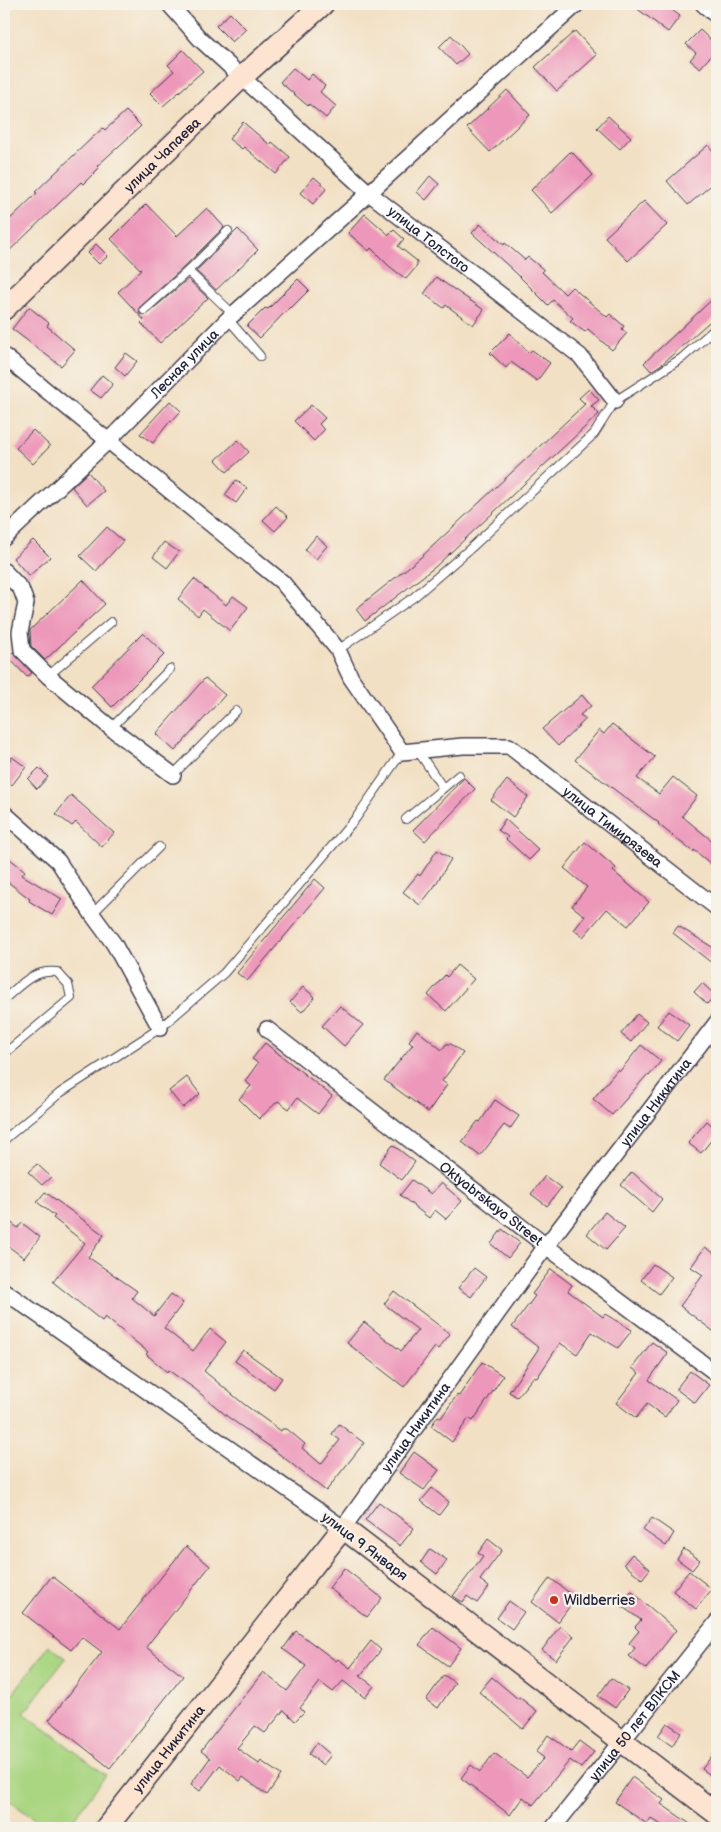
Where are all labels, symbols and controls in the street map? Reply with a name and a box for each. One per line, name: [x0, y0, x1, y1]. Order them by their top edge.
street label: улица Чапаева: [121, 114, 205, 196]
street label: улица Толстого: [384, 203, 473, 277]
street label: Лесная улица: [146, 325, 223, 403]
street label: улица Тимирязева: [559, 783, 666, 872]
street label: улица Никитина: [617, 1054, 696, 1150]
street label: Oktyabrskaya Street: [436, 1158, 547, 1250]
street label: улица Никитина: [378, 1379, 455, 1476]
street label: улица 9 Января: [318, 1508, 411, 1584]
place label: Wildberries: [564, 1592, 635, 1609]
marker: Wildberries: [548, 1594, 560, 1606]
street label: улица 50 лет ВЛКСМ: [586, 1667, 684, 1784]
street label: улица Никитина: [129, 1701, 209, 1796]

